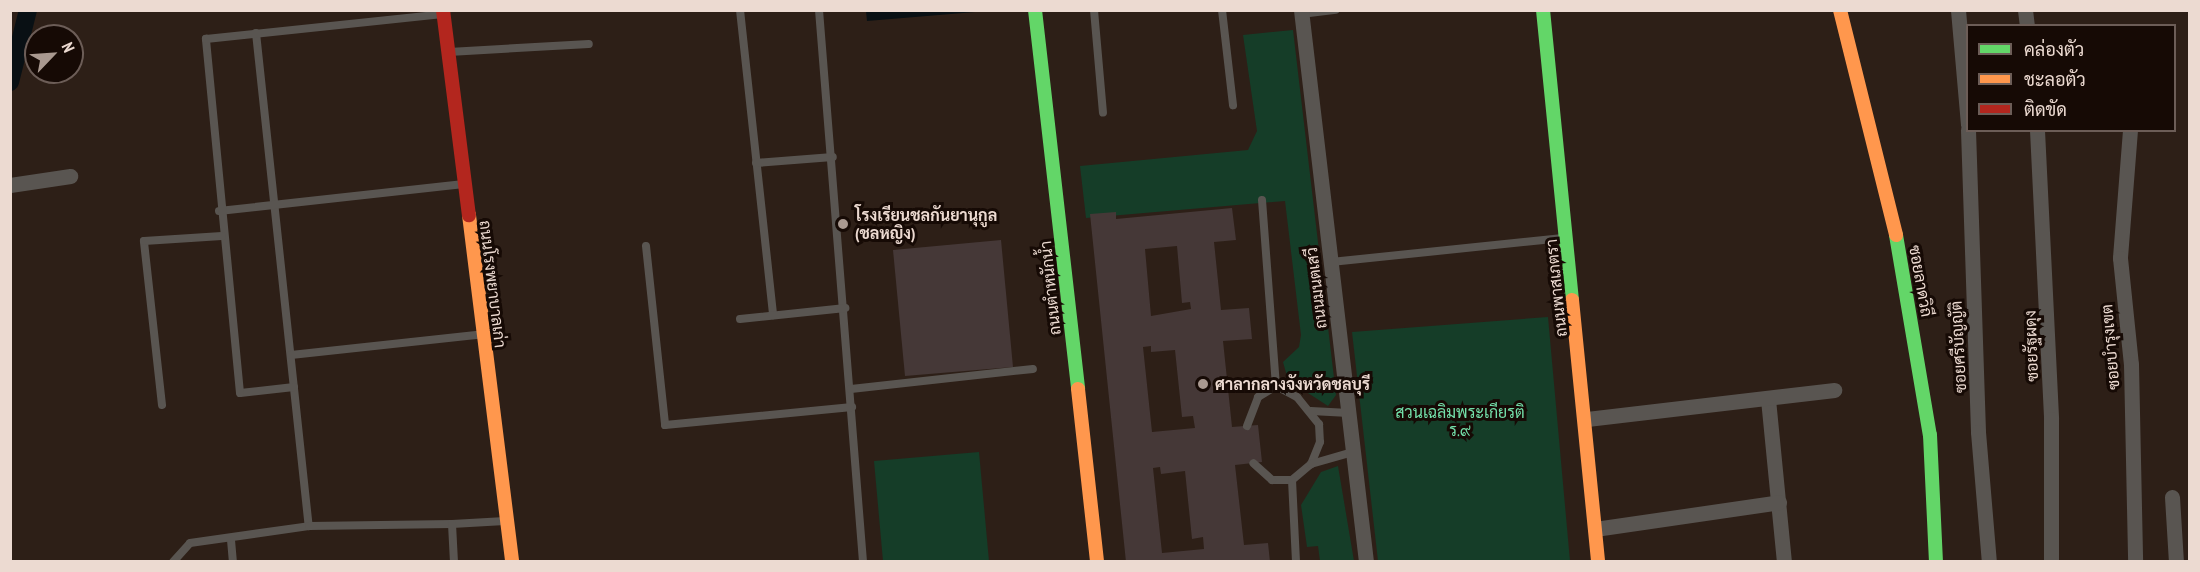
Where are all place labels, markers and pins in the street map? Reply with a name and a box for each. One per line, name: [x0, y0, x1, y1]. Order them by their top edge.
place label: โรงเรียนชลกันยานุกูล (ชลหญิง): [855, 205, 997, 243]
marker: โรงเรียนชลกันยานุกูล (ชลหญิง): [836, 217, 850, 231]
place label: ศาลากลางจังหวัดชลบุรี: [1215, 374, 1370, 394]
marker: ศาลากลางจังหวัดชลบุรี: [1196, 377, 1210, 391]

